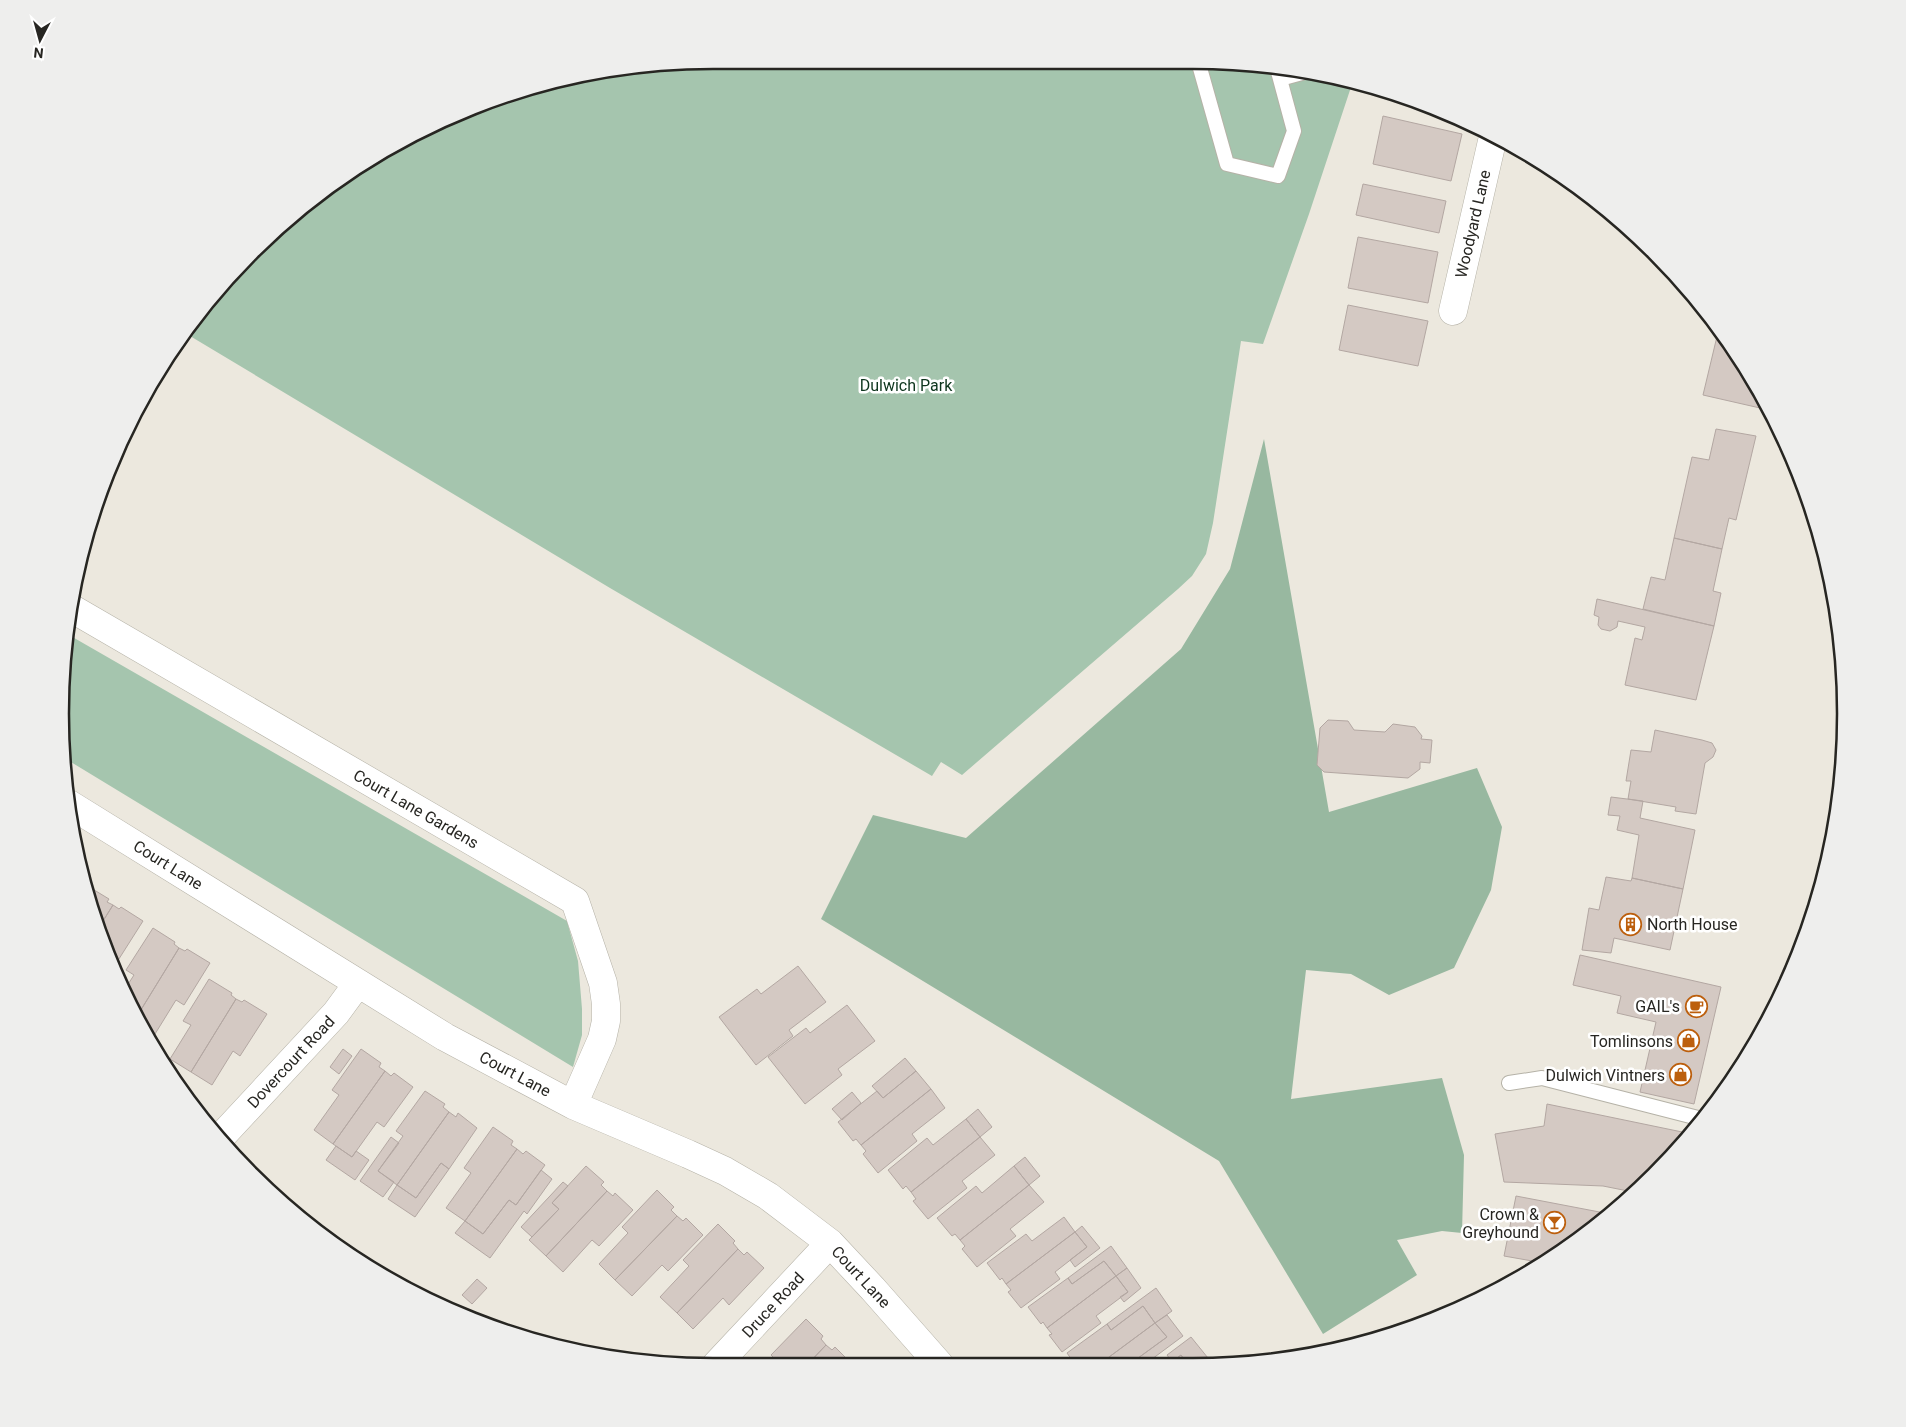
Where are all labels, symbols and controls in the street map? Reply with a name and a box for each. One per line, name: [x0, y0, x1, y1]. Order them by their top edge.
north arrow: [15, 15, 65, 65]
text: N: [33, 44, 44, 61]
street label: Woodyard Lane: [1451, 168, 1495, 280]
park label: Dulwich Park: [860, 376, 953, 395]
street label: Court Lane Gardens: [350, 765, 482, 853]
street label: Court Lane: [130, 836, 206, 894]
building icon: North House: [1619, 912, 1643, 936]
place label: North House: [1647, 915, 1737, 934]
cafe icon: GAIL's: [1684, 994, 1708, 1018]
place label: GAIL's: [1635, 997, 1680, 1016]
street label: Dovercourt Road: [243, 1012, 339, 1112]
shop icon: Tomlinsons: [1677, 1029, 1701, 1053]
place label: Tomlinsons: [1590, 1032, 1673, 1051]
street label: Court Lane: [476, 1047, 554, 1101]
shop icon: Dulwich Vintners: [1669, 1063, 1693, 1087]
place label: Dulwich Vintners: [1546, 1066, 1665, 1085]
place label: Crown & Greyhound: [1462, 1205, 1539, 1242]
bar icon: Crown & Greyhound: [1543, 1211, 1567, 1235]
street label: Court Lane: [827, 1242, 895, 1312]
street label: Druce Road: [738, 1268, 808, 1342]

